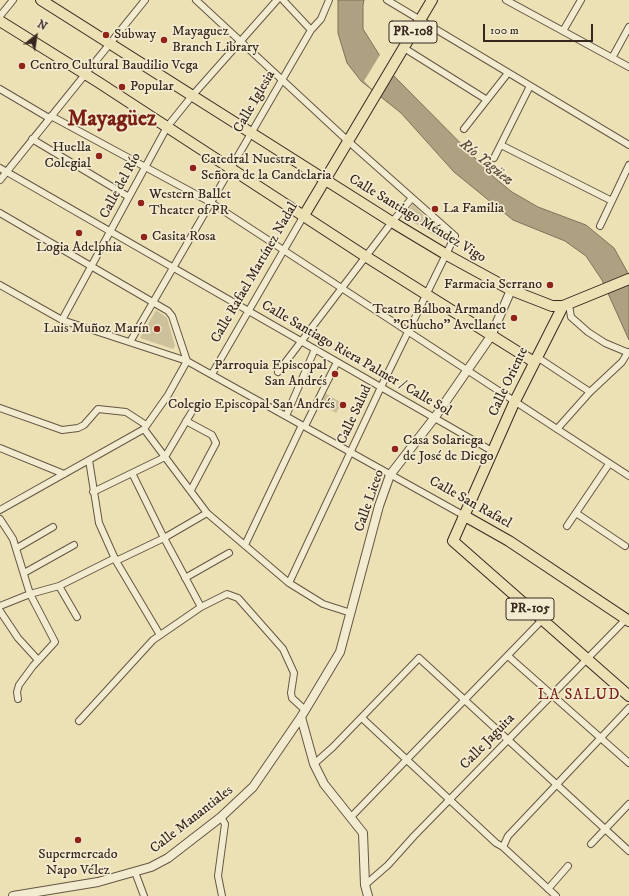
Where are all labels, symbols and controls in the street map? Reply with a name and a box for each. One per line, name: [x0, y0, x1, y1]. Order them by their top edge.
north arrow: [16, 16, 56, 56]
scale bar: [485, 16, 595, 42]
text: N: [35, 17, 49, 34]
road number: PR-108: [389, 21, 437, 43]
text: 100 m: [490, 23, 519, 38]
place label: Mayaguez Branch Library: [172, 24, 259, 56]
place label: Subway: [114, 27, 156, 43]
marker: Subway: [101, 30, 111, 40]
marker: Mayaguez Branch Library: [159, 35, 169, 45]
place label: Centro Cultural Baudilio Vega: [30, 58, 198, 74]
marker: Centro Cultural Baudilio Vega: [17, 61, 27, 71]
street label: Calle Iglesia: [230, 68, 280, 136]
place label: Popular: [130, 79, 174, 95]
marker: Popular: [117, 82, 127, 92]
district label: Mayagüez: [67, 107, 157, 133]
water label: Río Yagüez: [455, 136, 517, 190]
place label: Huella Colegial: [44, 140, 91, 172]
street label: Calle del Río: [97, 150, 145, 222]
marker: Huella Colegial: [94, 151, 104, 161]
place label: Catedral Nuestra Señora de la Candelaria: [201, 152, 331, 184]
marker: Catedral Nuestra Señora de la Candelaria: [188, 163, 198, 173]
street label: Calle Santiago Méndez Vigo: [345, 171, 489, 267]
place label: Western Ballet Theater of PR: [149, 187, 231, 220]
marker: Western Ballet Theater of PR: [136, 198, 146, 208]
street label: Calle Rafael Martínez Nadal: [208, 200, 302, 346]
place label: La Familia: [443, 201, 504, 217]
marker: La Familia: [430, 204, 440, 214]
marker: Logia Adelphia: [74, 228, 84, 238]
place label: Casita Rosa: [152, 229, 216, 245]
marker: Casita Rosa: [139, 232, 149, 242]
place label: Logia Adelphia: [36, 240, 122, 256]
place label: Farmacia Serrano: [444, 277, 542, 293]
marker: Farmacia Serrano: [545, 280, 555, 290]
street label: Calle Santiago Riera Palmer / Calle Sol: [258, 298, 454, 420]
place label: Teatro Balboa Armando "Chucho" Avellanet: [373, 302, 506, 334]
marker: Teatro Balboa Armando "Chucho" Avellanet: [509, 313, 519, 323]
place label: Luis Muñoz Marín: [43, 321, 149, 337]
marker: Luis Muñoz Marín: [152, 324, 162, 334]
street label: Calle Oriente: [486, 345, 532, 419]
place label: Parroquia Episcopal San Andrés: [214, 358, 327, 390]
marker: Parroquia Episcopal San Andrés: [330, 369, 340, 379]
street label: Calle Salud: [334, 383, 376, 447]
place label: Colegio Episcopal San Andrés: [168, 397, 335, 413]
marker: Colegio Episcopal San Andrés: [338, 400, 348, 410]
place label: Casa Solariega de José de Diego: [403, 433, 494, 466]
marker: Casa Solariega de José de Diego: [390, 444, 400, 454]
street label: Calle Liceo: [352, 468, 388, 534]
street label: Calle San Rafael: [426, 473, 514, 533]
road number: PR-105: [506, 598, 554, 620]
district label: LA SALUD: [538, 687, 620, 705]
street label: Calle Jaguita: [457, 711, 519, 773]
street label: Calle Manantiales: [147, 782, 237, 858]
marker: Supermercado Napo Vélez: [73, 835, 83, 845]
place label: Supermercado Napo Vélez: [38, 847, 118, 880]

